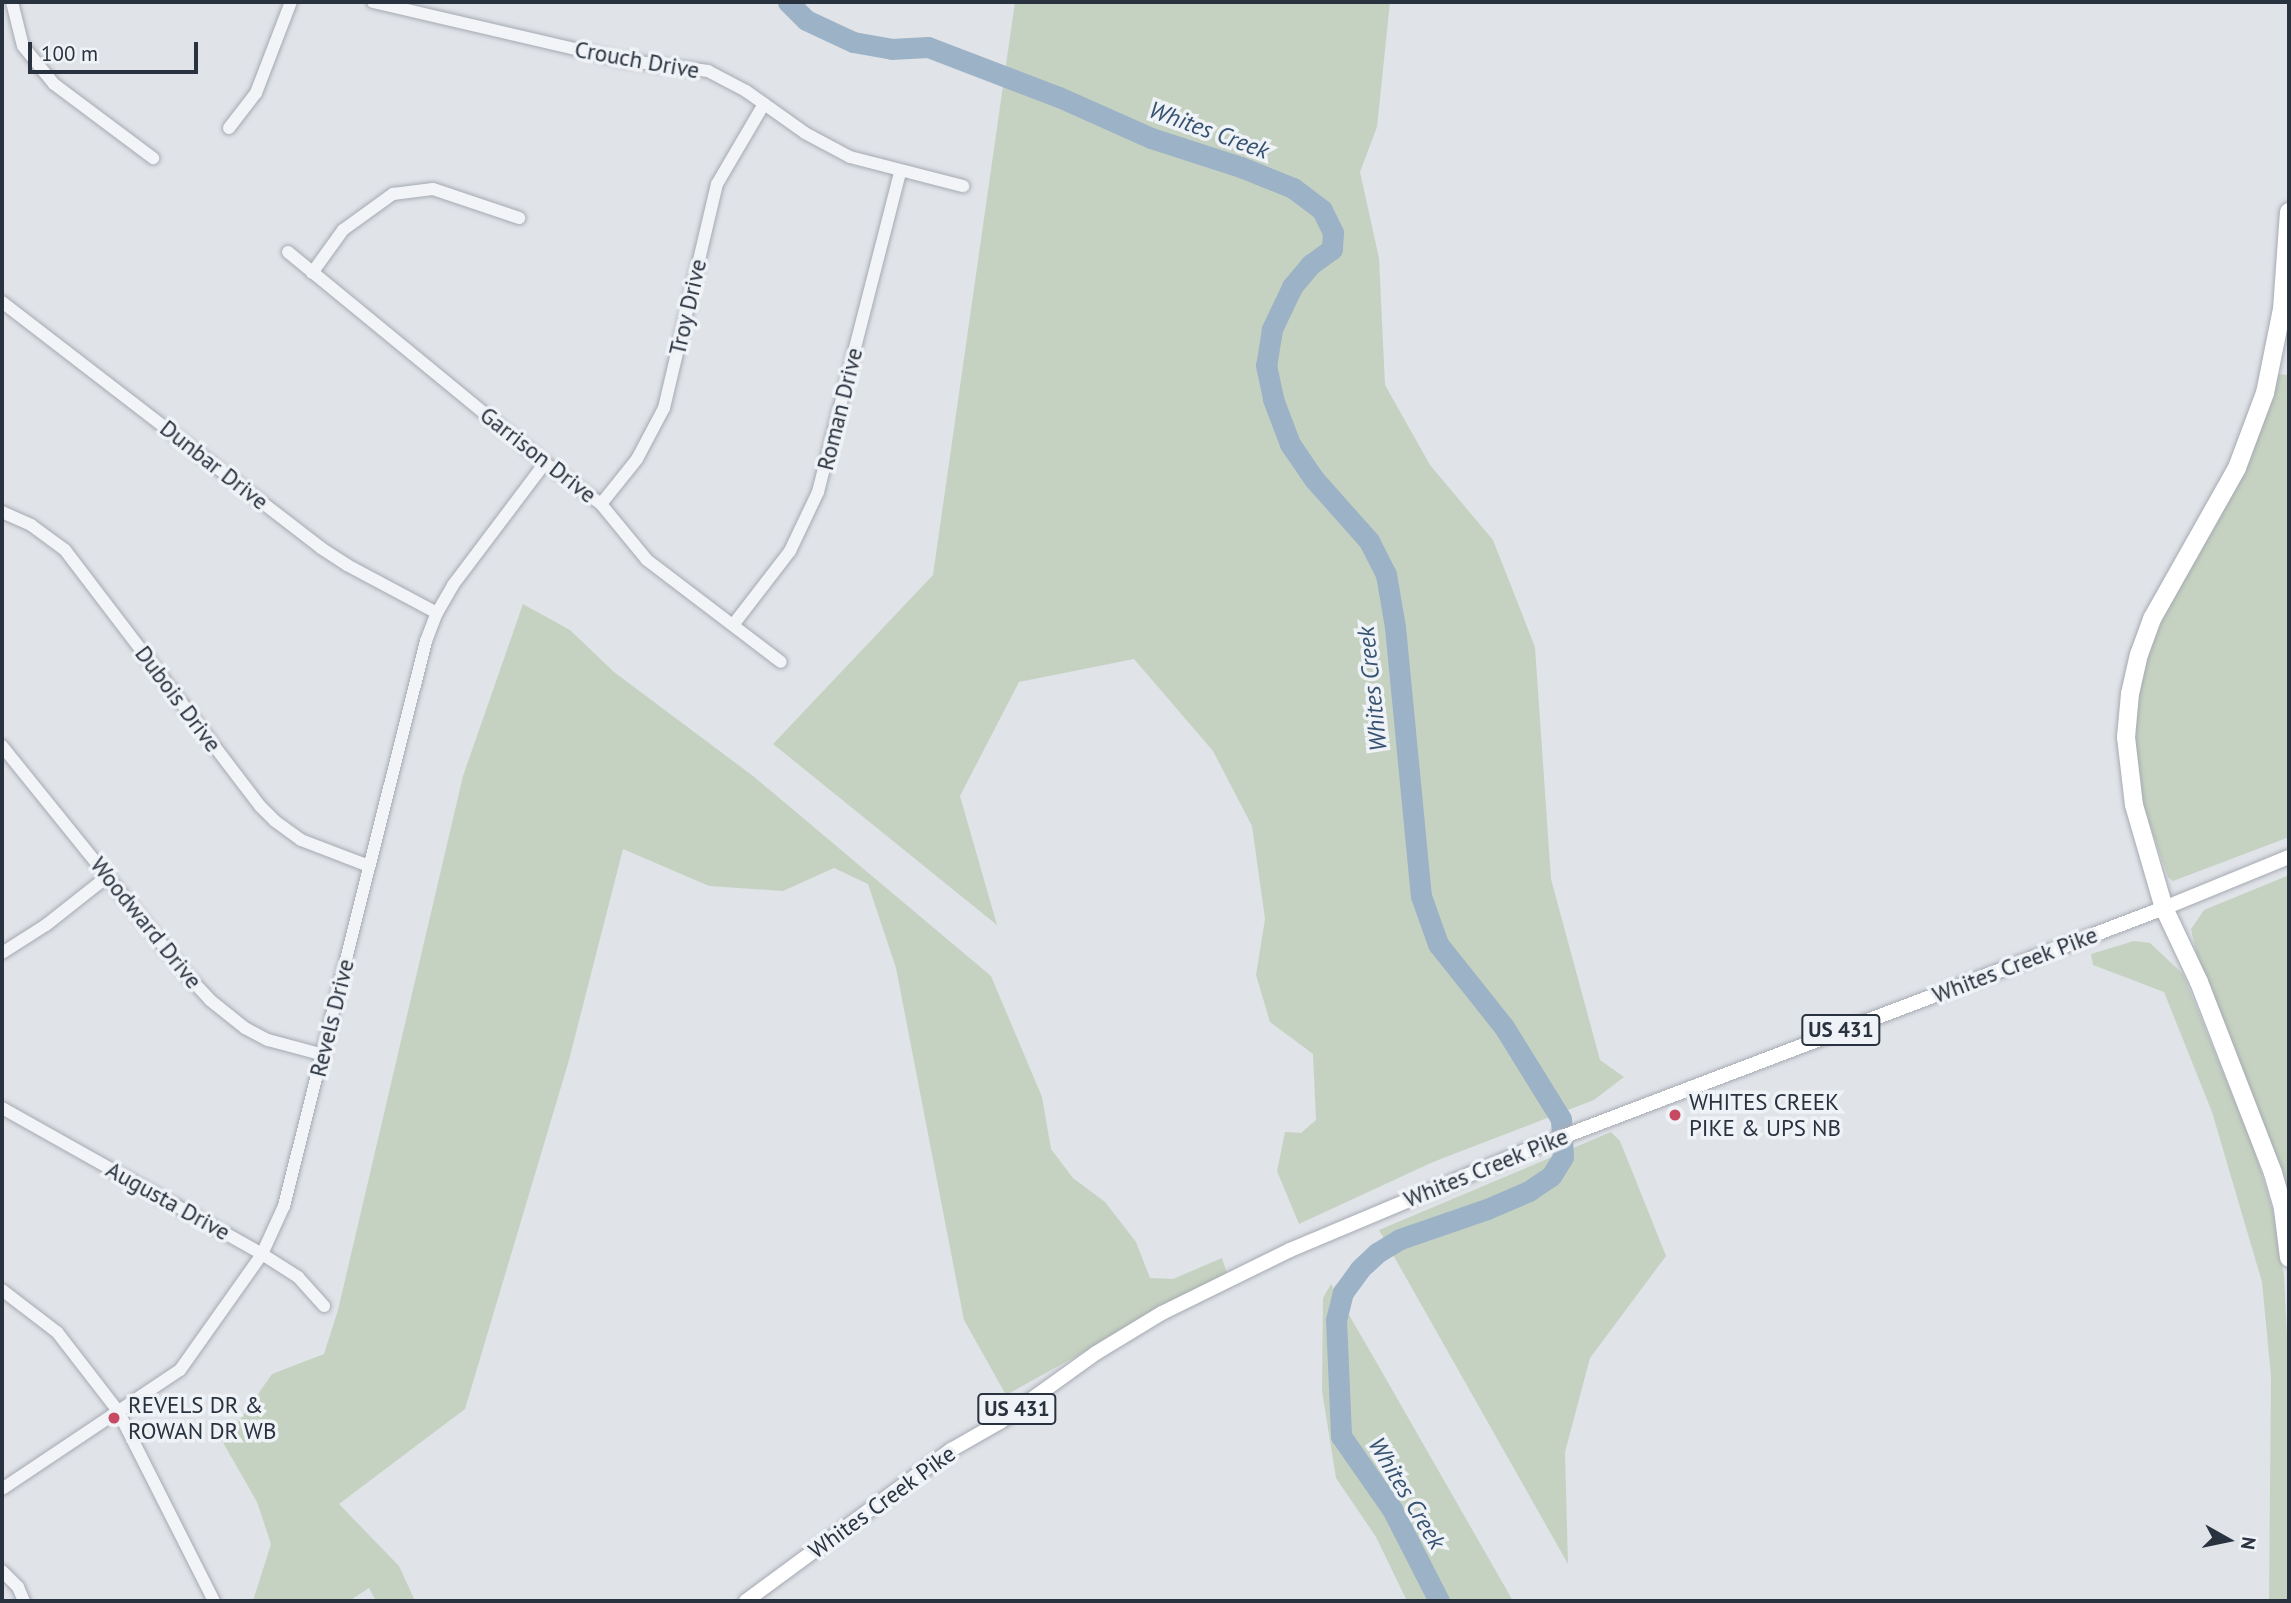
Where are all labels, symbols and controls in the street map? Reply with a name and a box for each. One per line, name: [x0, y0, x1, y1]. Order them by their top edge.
scale bar: [32, 28, 201, 72]
street label: Crouch Drive: [573, 35, 701, 85]
text: 100 m: [41, 40, 98, 67]
water label: Whites Creek: [1145, 95, 1273, 165]
street label: Troy Drive: [663, 256, 713, 358]
street label: Roman Drive: [811, 345, 869, 473]
street label: Garrison Drive: [475, 401, 601, 509]
street label: Dunbar Drive: [155, 414, 273, 516]
water label: Whites Creek: [1351, 625, 1393, 753]
street label: Dubois Drive: [129, 640, 227, 758]
street label: Woodward Drive: [85, 852, 207, 994]
street label: Whites Creek Pike: [1928, 921, 2102, 1009]
street label: Revels Drive: [304, 956, 360, 1080]
road number: US 431: [1801, 1012, 1881, 1048]
place label: WHITES CREEK PIKE & UPS NB: [1689, 1088, 1841, 1142]
marker: WHITES CREEK PIKE & UPS NB: [1667, 1107, 1683, 1123]
street label: Whites Creek Pike: [1400, 1122, 1572, 1214]
street label: Augusta Drive: [101, 1156, 235, 1246]
place label: REVELS DR & ROWAN DR WB: [128, 1391, 277, 1445]
road number: US 431: [977, 1392, 1057, 1426]
marker: REVELS DR & ROWAN DR WB: [106, 1410, 122, 1426]
water label: Whites Creek: [1362, 1432, 1452, 1554]
street label: Whites Creek Pike: [803, 1439, 961, 1565]
north arrow: [2193, 1505, 2263, 1575]
text: N: [2236, 1535, 2262, 1551]

